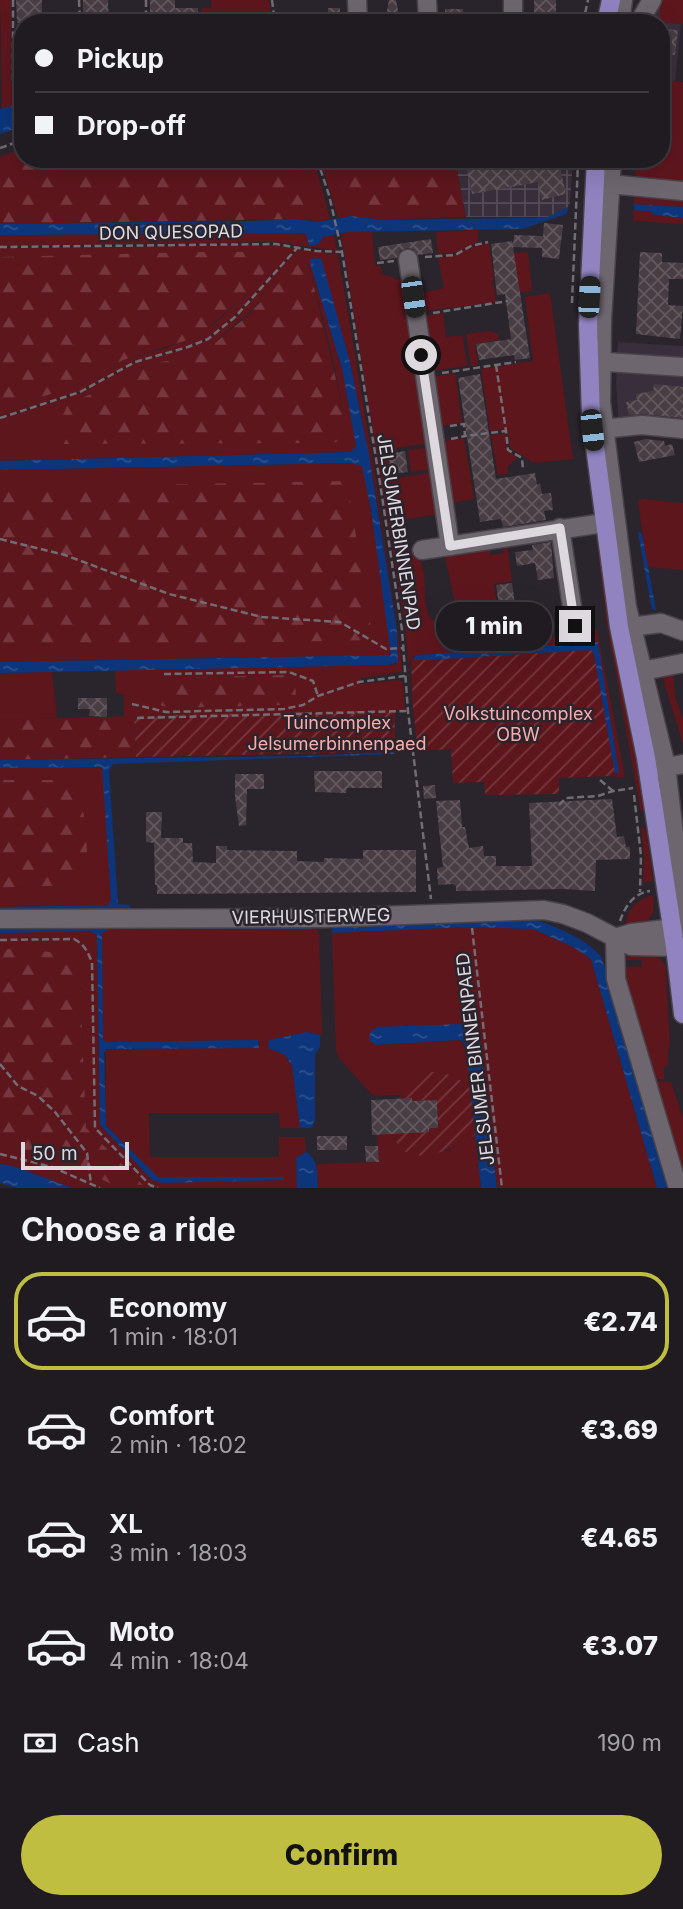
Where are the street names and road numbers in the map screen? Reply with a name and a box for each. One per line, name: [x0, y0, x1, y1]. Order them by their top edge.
street label: DON QUESOPAD: [99, 220, 243, 244]
street label: JELSUMERBINNENPAD: [373, 432, 425, 632]
street label: VIERHUISTERWEG: [231, 904, 391, 928]
street label: JELSUMER BINNENPAED: [452, 951, 498, 1167]

